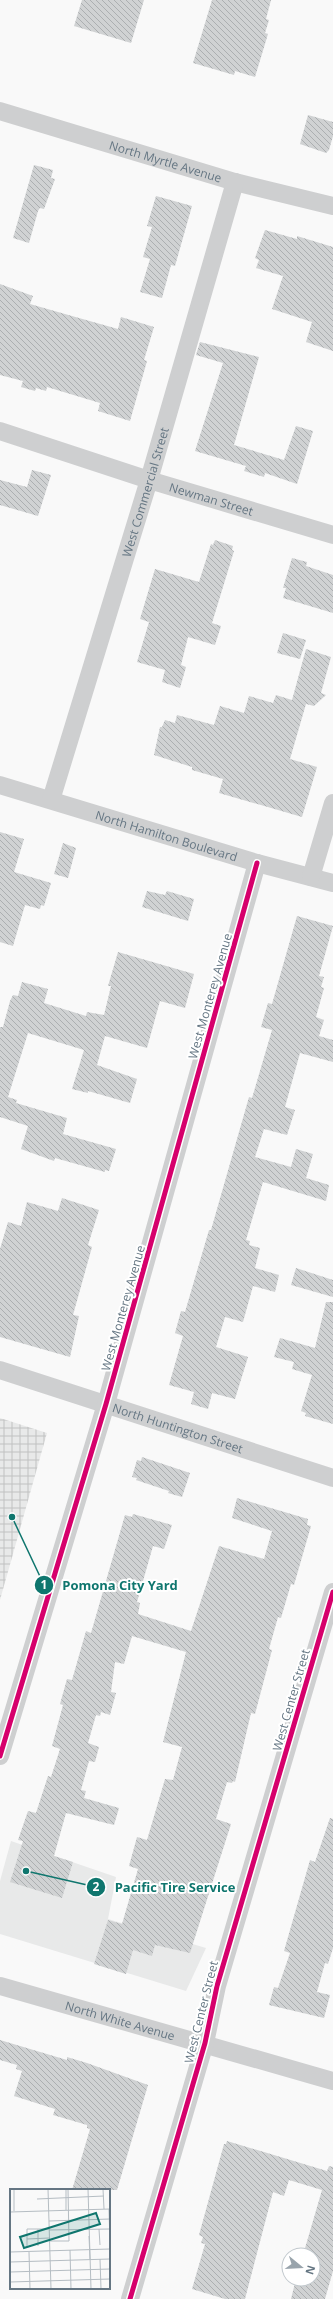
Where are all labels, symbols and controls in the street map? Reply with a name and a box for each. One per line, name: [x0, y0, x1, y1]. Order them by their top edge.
street label: North Myrtle Avenue: [107, 136, 224, 186]
street label: West Commercial Street: [117, 425, 172, 559]
street label: Newman Street: [167, 478, 256, 519]
street label: North Hamilton Boulevard: [93, 806, 240, 865]
street label: West Monterey Avenue: [184, 931, 236, 1061]
street label: West Monterey Avenue: [97, 1243, 149, 1373]
street label: North Huntington Street: [110, 1399, 245, 1457]
callout: Pomona City Yard: [34, 1573, 186, 1598]
text: 1: [41, 1576, 47, 1593]
text: Pomona City Yard: [62, 1576, 178, 1594]
street label: West Center Street: [268, 1647, 314, 1753]
callout: Pacific Tire Service: [86, 1875, 243, 1900]
text: 2: [93, 1878, 100, 1895]
text: Pacific Tire Service: [115, 1878, 236, 1896]
street label: West Center Street: [180, 1959, 222, 2065]
street label: North White Avenue: [63, 1997, 177, 2044]
inset map: [10, 2189, 110, 2289]
north arrow: [281, 2247, 321, 2287]
text: N: [302, 2264, 320, 2277]

